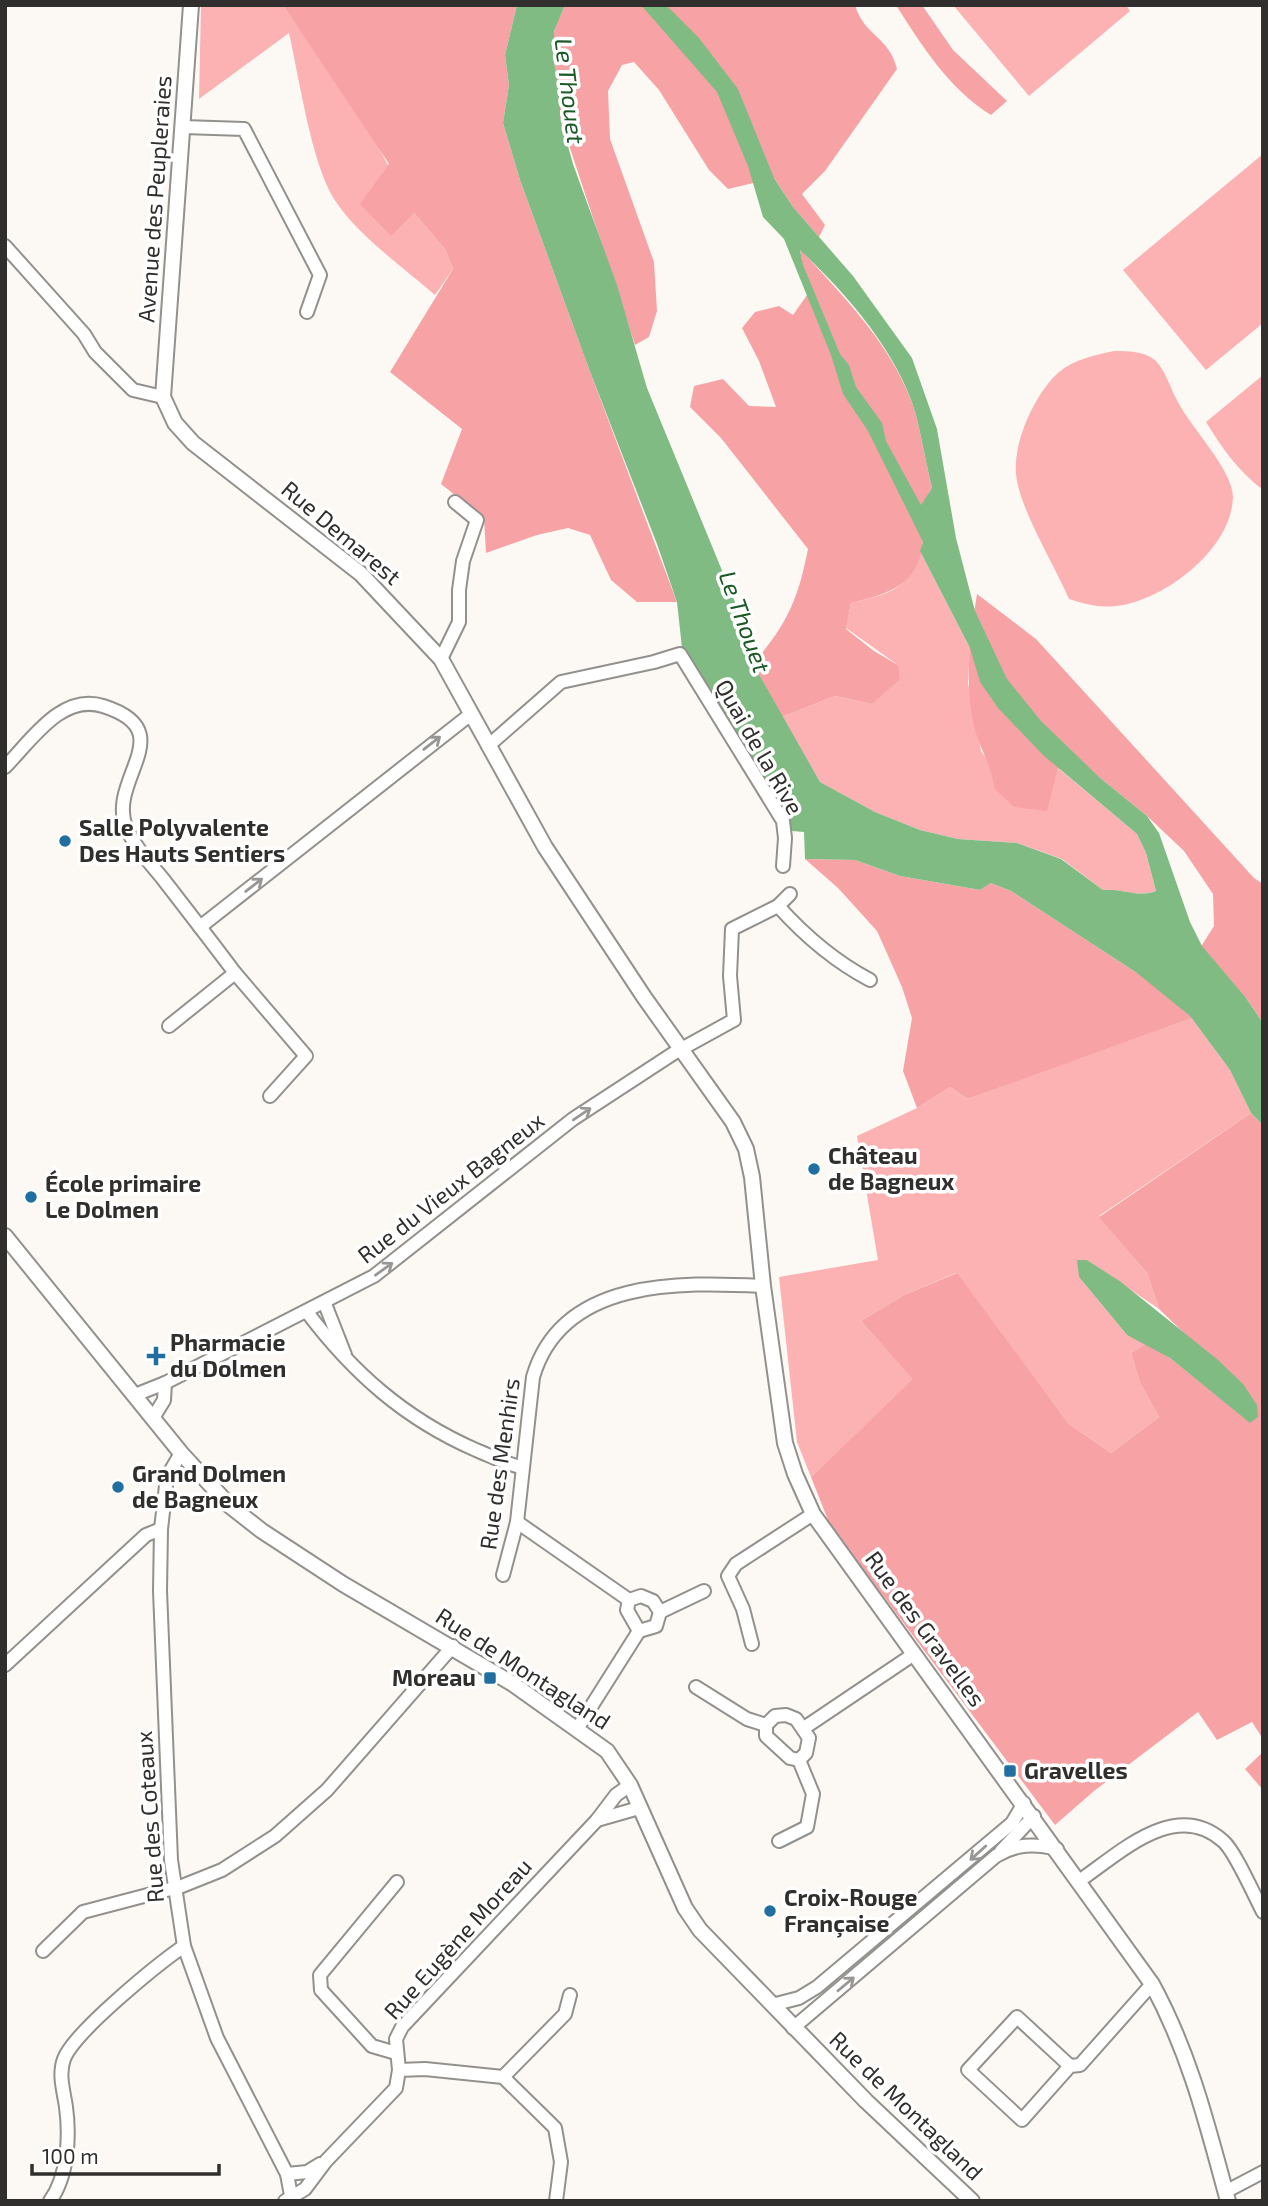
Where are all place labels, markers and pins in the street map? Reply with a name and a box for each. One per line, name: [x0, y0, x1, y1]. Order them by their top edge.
place label: Salle Polyvalente Des Hauts Sentiers: [79, 813, 285, 867]
marker: Salle Polyvalente Des Hauts Sentiers: [57, 833, 73, 849]
place label: Château de Bagneux: [828, 1141, 954, 1195]
marker: Château de Bagneux: [806, 1161, 822, 1177]
place label: École primaire Le Dolmen: [45, 1169, 201, 1223]
marker: École primaire Le Dolmen: [23, 1189, 39, 1205]
place label: Pharmacie du Dolmen: [170, 1328, 286, 1382]
marker: Pharmacie du Dolmen: [148, 1348, 164, 1364]
place label: Grand Dolmen de Bagneux: [132, 1459, 286, 1513]
marker: Grand Dolmen de Bagneux: [110, 1479, 126, 1495]
place label: Moreau: [392, 1663, 476, 1691]
marker: Moreau: [482, 1670, 498, 1686]
place label: Gravelles: [1024, 1756, 1128, 1784]
marker: Gravelles: [1002, 1763, 1018, 1779]
place label: Croix-Rouge Française: [784, 1883, 917, 1938]
marker: Croix-Rouge Française: [762, 1903, 778, 1919]

